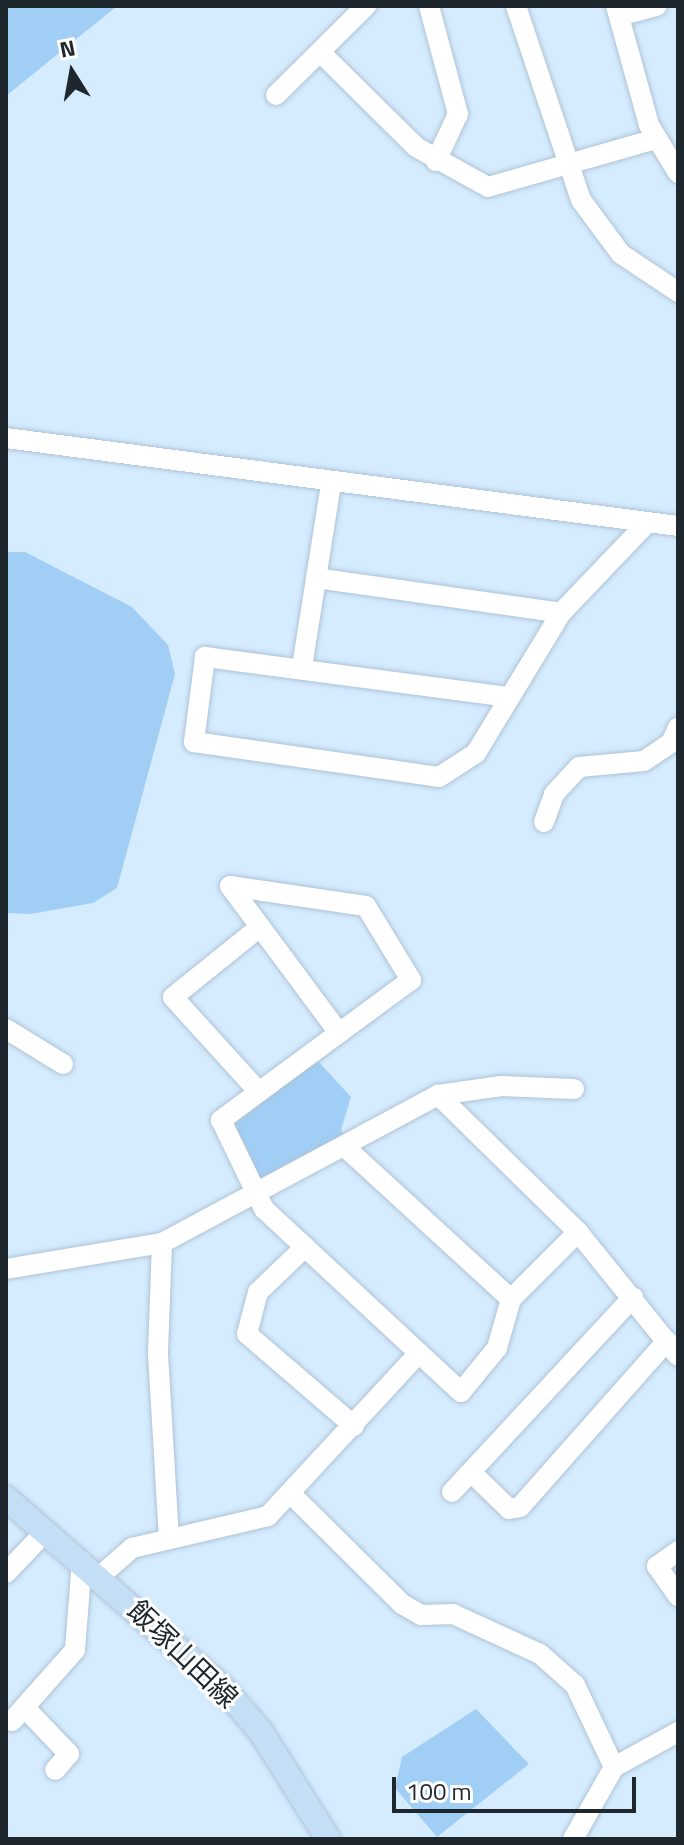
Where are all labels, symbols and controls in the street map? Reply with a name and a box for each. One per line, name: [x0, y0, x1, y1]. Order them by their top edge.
text: N: [57, 30, 78, 67]
north arrow: [32, 32, 112, 112]
street label: 飯塚山田線: [121, 1593, 245, 1715]
scale bar: [396, 1761, 640, 1811]
text: 100 m: [406, 1773, 472, 1809]

